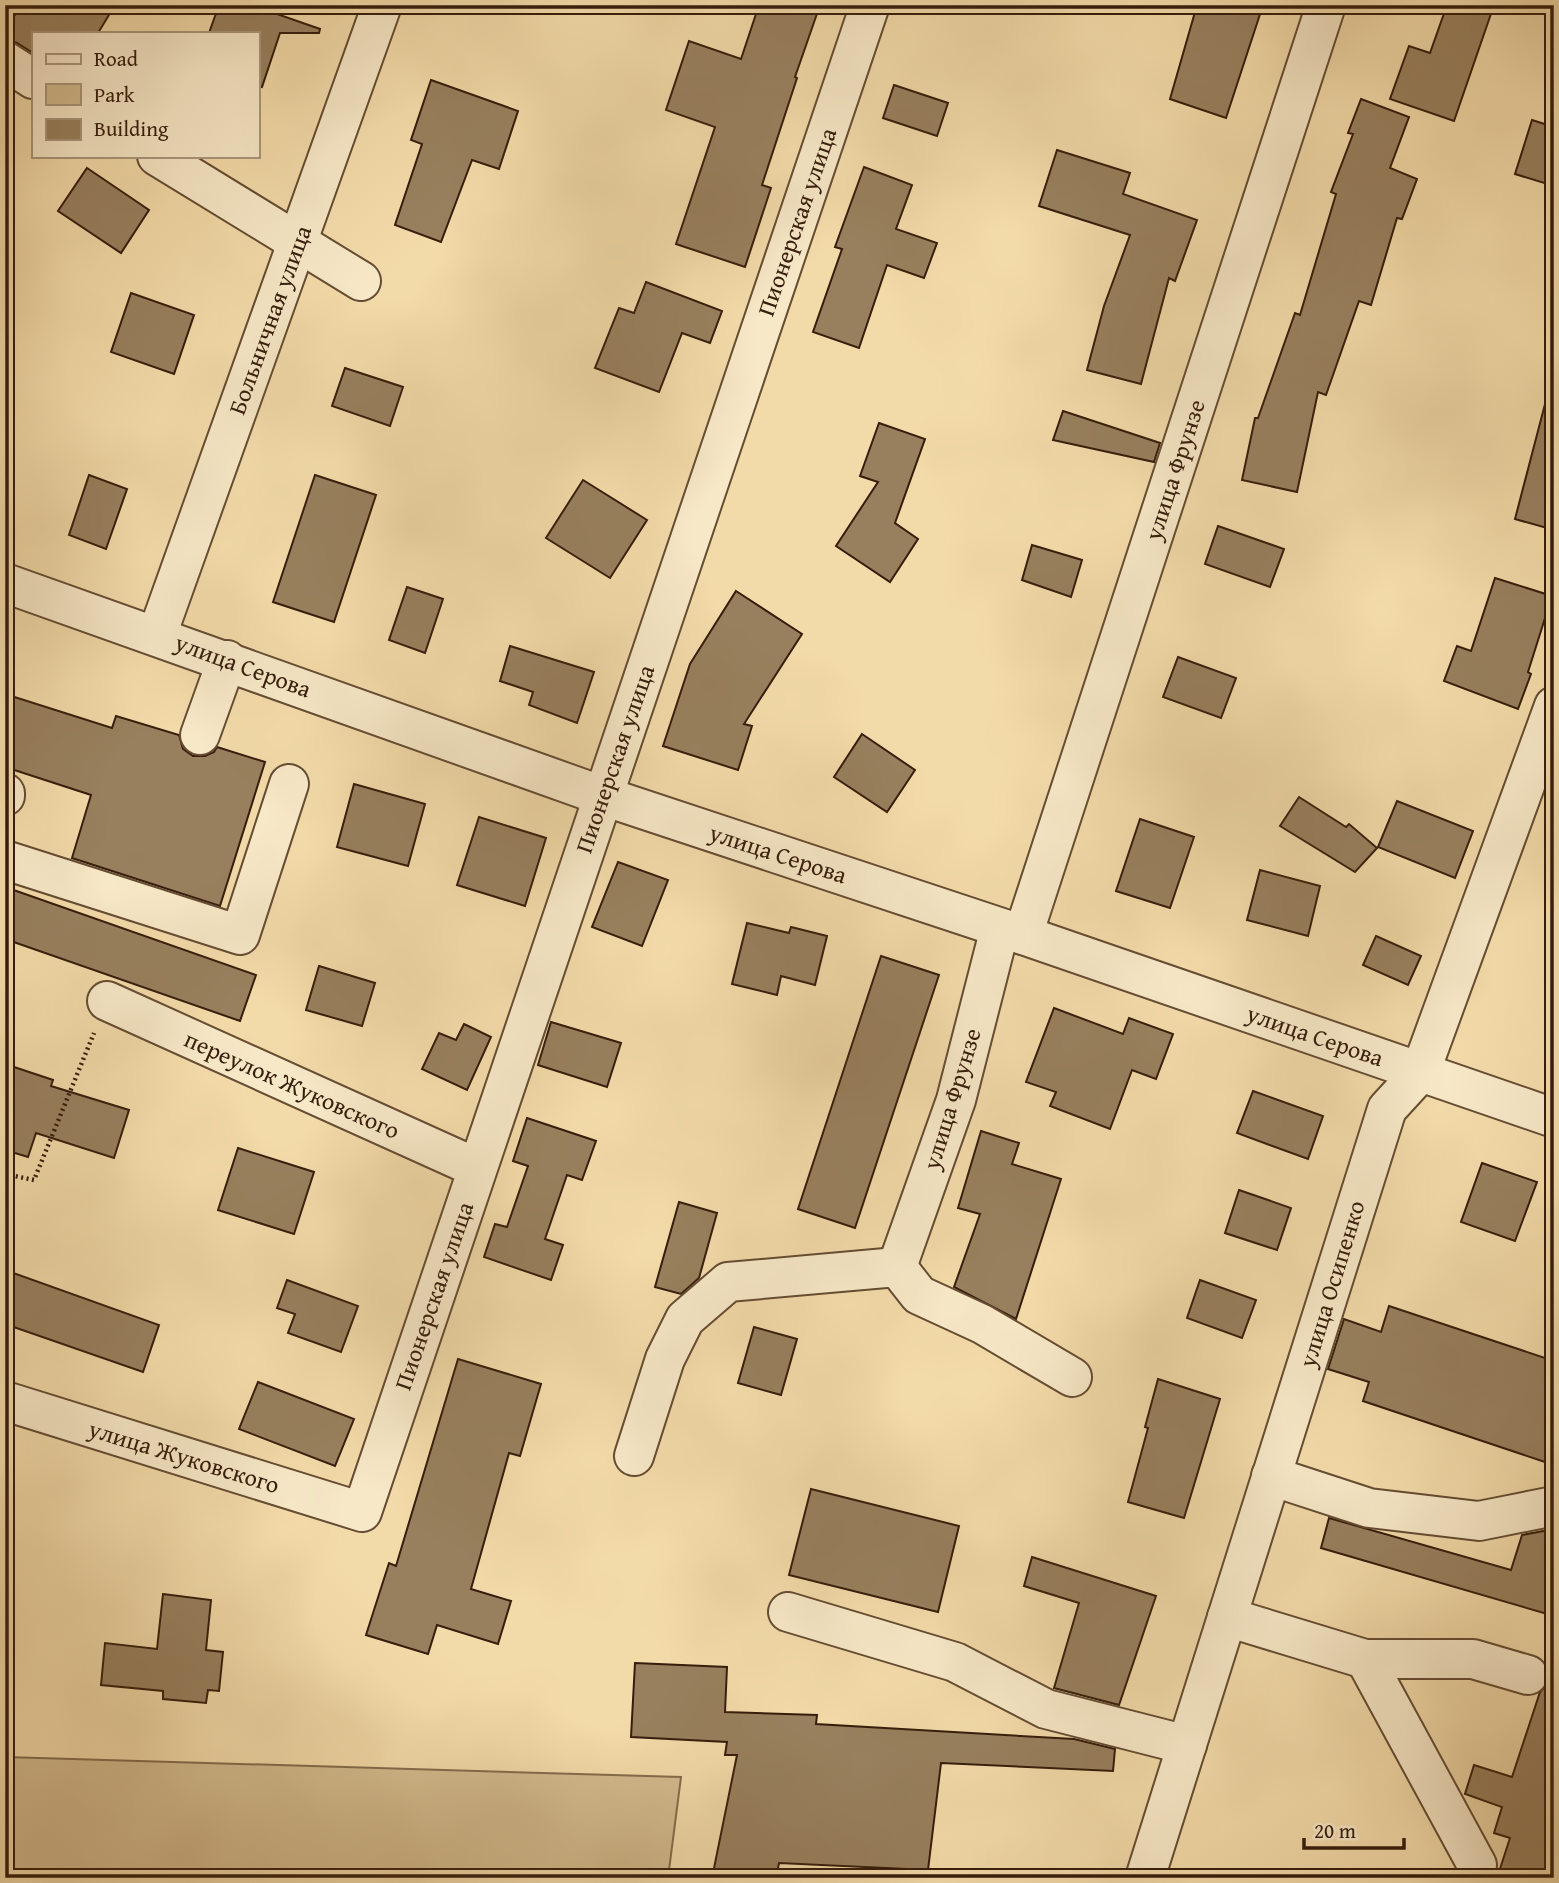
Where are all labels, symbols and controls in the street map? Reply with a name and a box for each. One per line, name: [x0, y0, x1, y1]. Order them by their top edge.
legend: [32, 32, 259, 158]
text: Road: [94, 43, 139, 74]
text: Park: [94, 79, 135, 110]
text: Building: [94, 113, 169, 144]
street label: Пионерская улица: [748, 122, 845, 321]
street label: Больничная улица: [219, 220, 320, 419]
street label: улица Фрунзе: [1135, 395, 1214, 546]
street label: улица Серова: [169, 624, 317, 707]
street label: Пионерская улица: [566, 659, 663, 858]
street label: улица Серова: [704, 815, 852, 892]
street label: улица Серова: [1241, 995, 1389, 1075]
street label: переулок Жуковского: [179, 1021, 405, 1148]
street label: улица Фрунзе: [913, 1024, 990, 1175]
street label: Пионерская улица: [385, 1196, 482, 1395]
street label: улица Осипенко: [1289, 1196, 1374, 1373]
street label: улица Жуковского: [83, 1411, 284, 1502]
scale bar: [1304, 1806, 1403, 1850]
text: 20 m: [1314, 1815, 1356, 1846]

